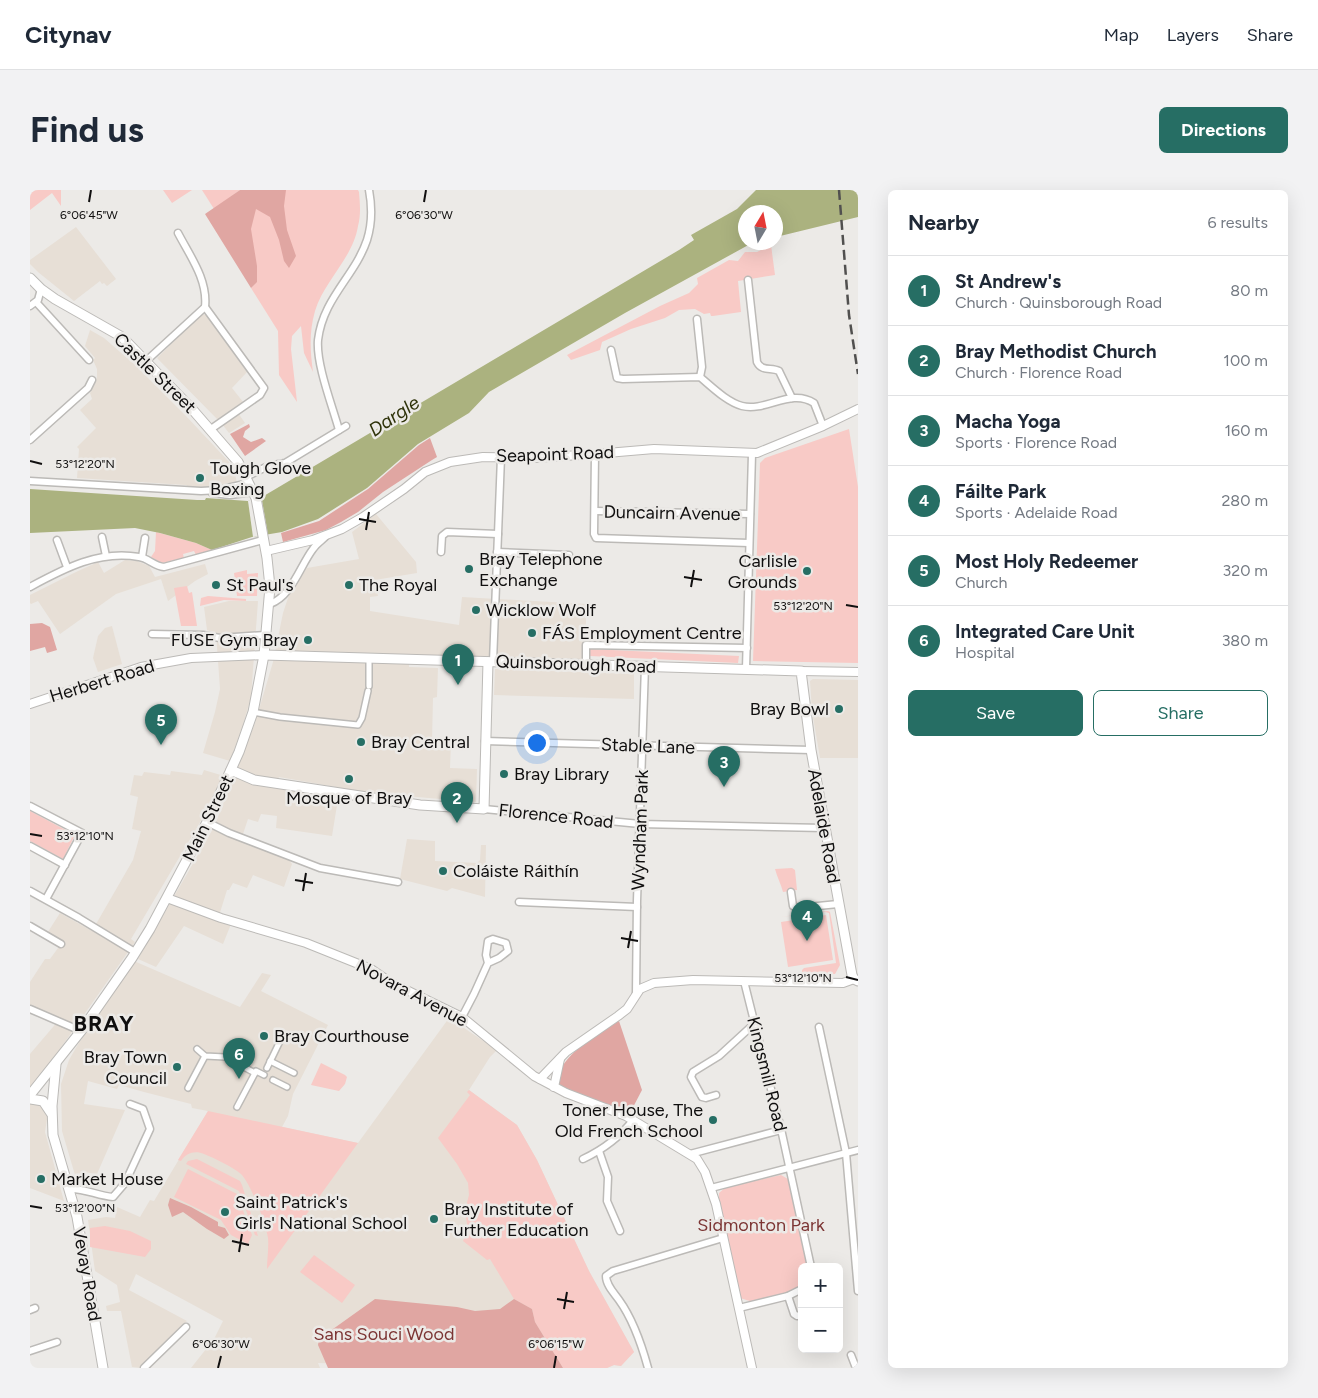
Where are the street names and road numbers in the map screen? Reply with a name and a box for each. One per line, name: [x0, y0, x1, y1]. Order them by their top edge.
street label: Castle Street: [109, 328, 201, 418]
street label: Seapoint Road: [496, 441, 614, 467]
street label: Duncairn Avenue: [603, 501, 741, 525]
street label: Quinsborough Road: [495, 650, 657, 678]
street label: Herbert Road: [47, 655, 157, 707]
street label: Stable Lane: [601, 733, 696, 759]
street label: Adelaide Road: [803, 767, 845, 885]
street label: Wyndham Park: [627, 769, 653, 891]
street label: Main Street: [178, 771, 238, 865]
street label: Florence Road: [497, 799, 615, 833]
street label: Novara Avenue: [353, 954, 472, 1032]
street label: Kingsmill Road: [742, 1014, 792, 1134]
street label: Vevay Road: [68, 1225, 106, 1323]

